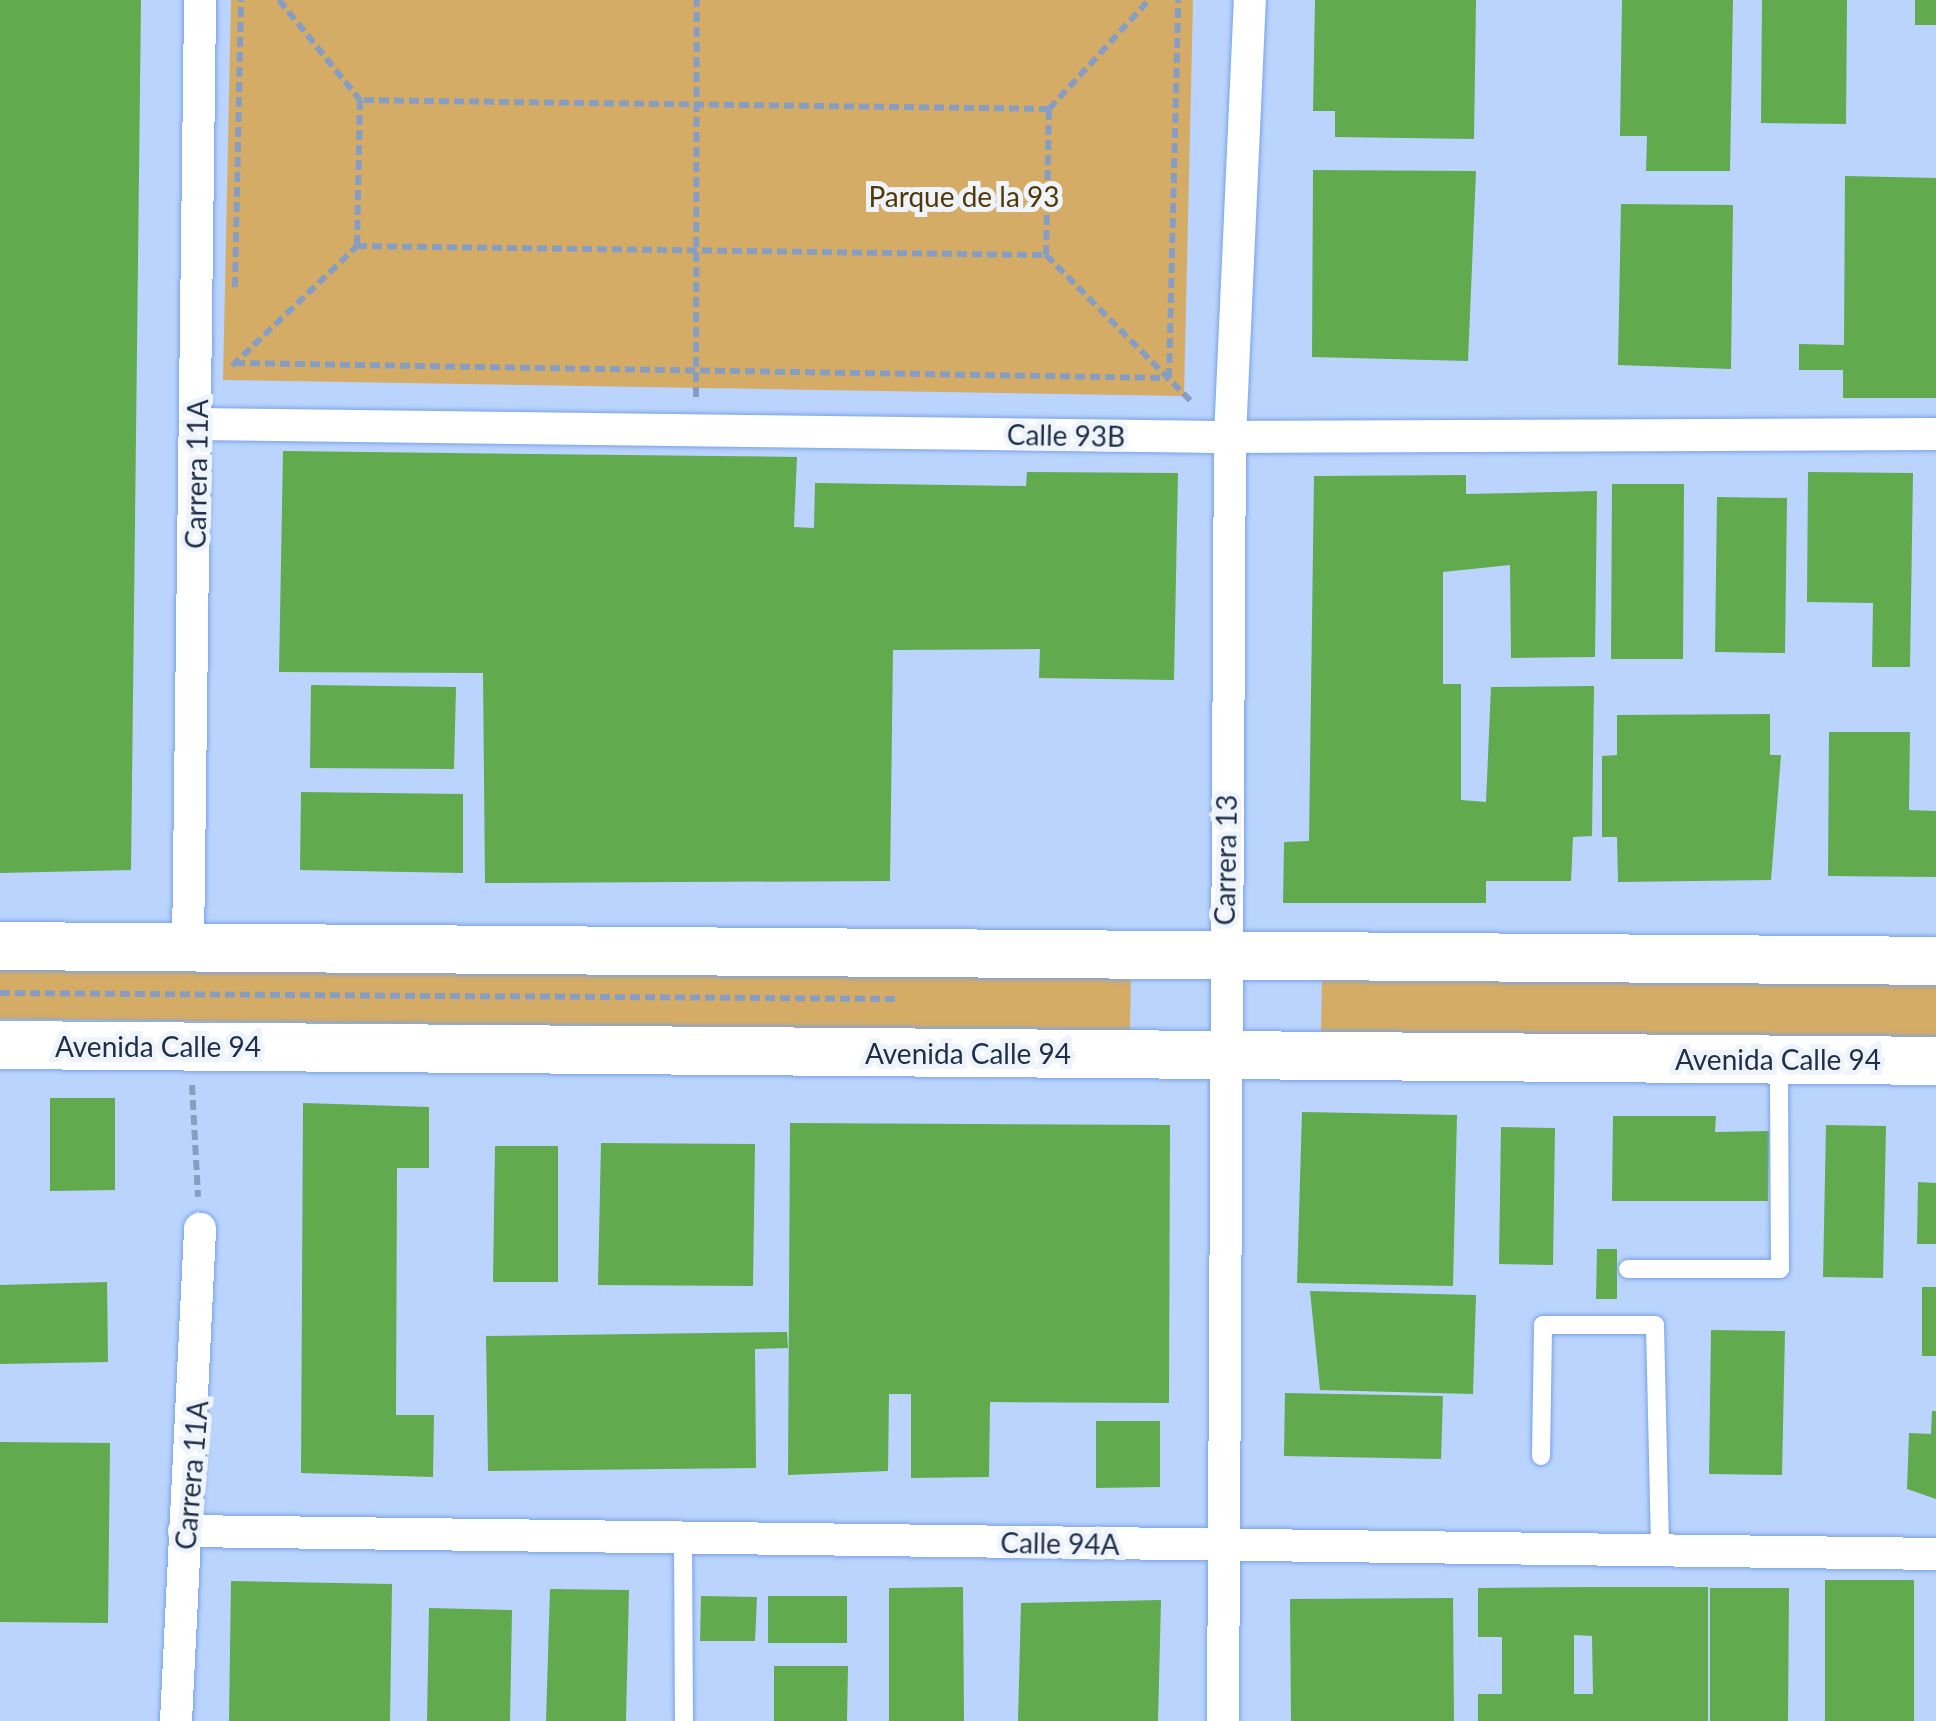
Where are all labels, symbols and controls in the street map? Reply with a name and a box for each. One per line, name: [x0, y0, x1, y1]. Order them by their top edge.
park label: Parque de la 93: [869, 179, 1059, 213]
street label: Carrera 11A: [178, 399, 214, 549]
street label: Calle 93B: [1007, 417, 1125, 453]
street label: Carrera 13: [1207, 794, 1243, 926]
street label: Avenida Calle 94: [55, 1029, 261, 1063]
street label: Avenida Calle 94: [865, 1036, 1071, 1070]
street label: Avenida Calle 94: [1675, 1042, 1881, 1076]
street label: Carrera 11A: [168, 1399, 214, 1551]
street label: Calle 94A: [1000, 1525, 1120, 1561]

